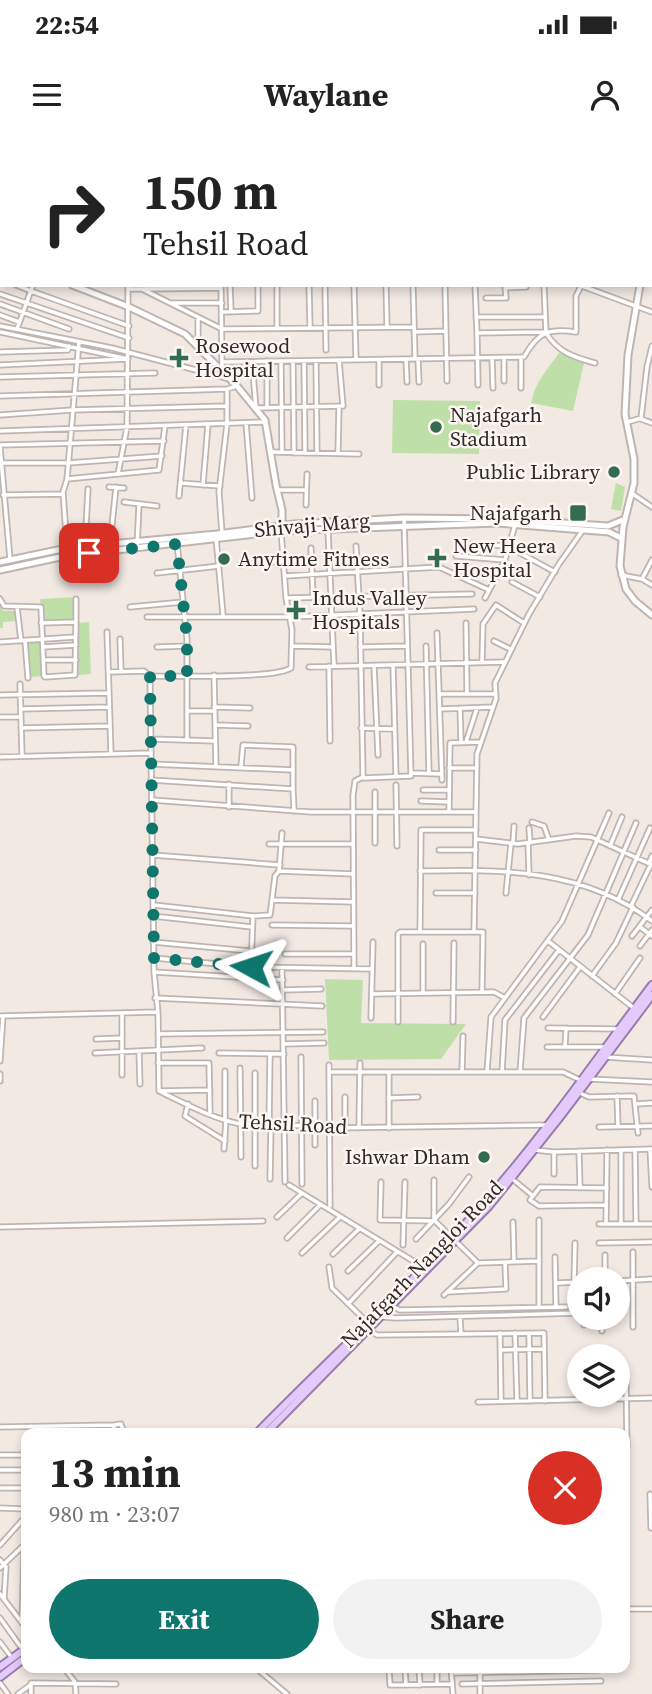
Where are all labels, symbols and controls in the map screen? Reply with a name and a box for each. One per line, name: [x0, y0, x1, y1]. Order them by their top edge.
text: 22:54: [35, 7, 99, 43]
text: Waylane: [264, 73, 388, 117]
icon: menu: [28, 76, 66, 114]
icon: person: [586, 76, 624, 114]
text: 150 m: [143, 158, 278, 225]
icon: right: [28, 168, 119, 259]
text: Tehsil Road: [143, 222, 308, 266]
place label: Rosewood Hospital: [195, 331, 290, 384]
marker: Rosewood Hospital: [169, 348, 189, 368]
place label: Najafgarh Stadium: [450, 400, 542, 453]
marker: Najafgarh Stadium: [428, 419, 444, 435]
place label: Public Library: [466, 457, 600, 486]
marker: Public Library: [606, 464, 622, 480]
place label: Najafgarh: [470, 498, 562, 527]
marker: Najafgarh: [568, 503, 588, 523]
street label: Shivaji Marg: [253, 505, 371, 544]
pin: [59, 523, 119, 583]
place label: New Heera Hospital: [453, 531, 557, 584]
icon: arrive: [70, 534, 108, 572]
place label: Anytime Fitness: [238, 544, 389, 573]
marker: New Heera Hospital: [427, 548, 447, 568]
marker: Anytime Fitness: [216, 551, 232, 567]
place label: Indus Valley Hospitals: [312, 583, 427, 636]
marker: Indus Valley Hospitals: [286, 600, 306, 620]
position arrow: [214, 930, 288, 1004]
street label: Tehsil Road: [238, 1106, 348, 1141]
place label: Ishwar Dham: [345, 1142, 470, 1171]
marker: Ishwar Dham: [476, 1149, 492, 1165]
street label: Najafgarh Nangloi Road: [334, 1173, 509, 1354]
map controls: [567, 1267, 630, 1407]
button: sound: [567, 1267, 630, 1330]
button: layers: [567, 1344, 630, 1407]
text: 13 min: [49, 1443, 181, 1501]
button: close: [528, 1451, 602, 1525]
text: 980 m · 23:07: [49, 1498, 180, 1530]
button: Exit: [49, 1579, 319, 1659]
button: Share: [333, 1579, 602, 1659]

